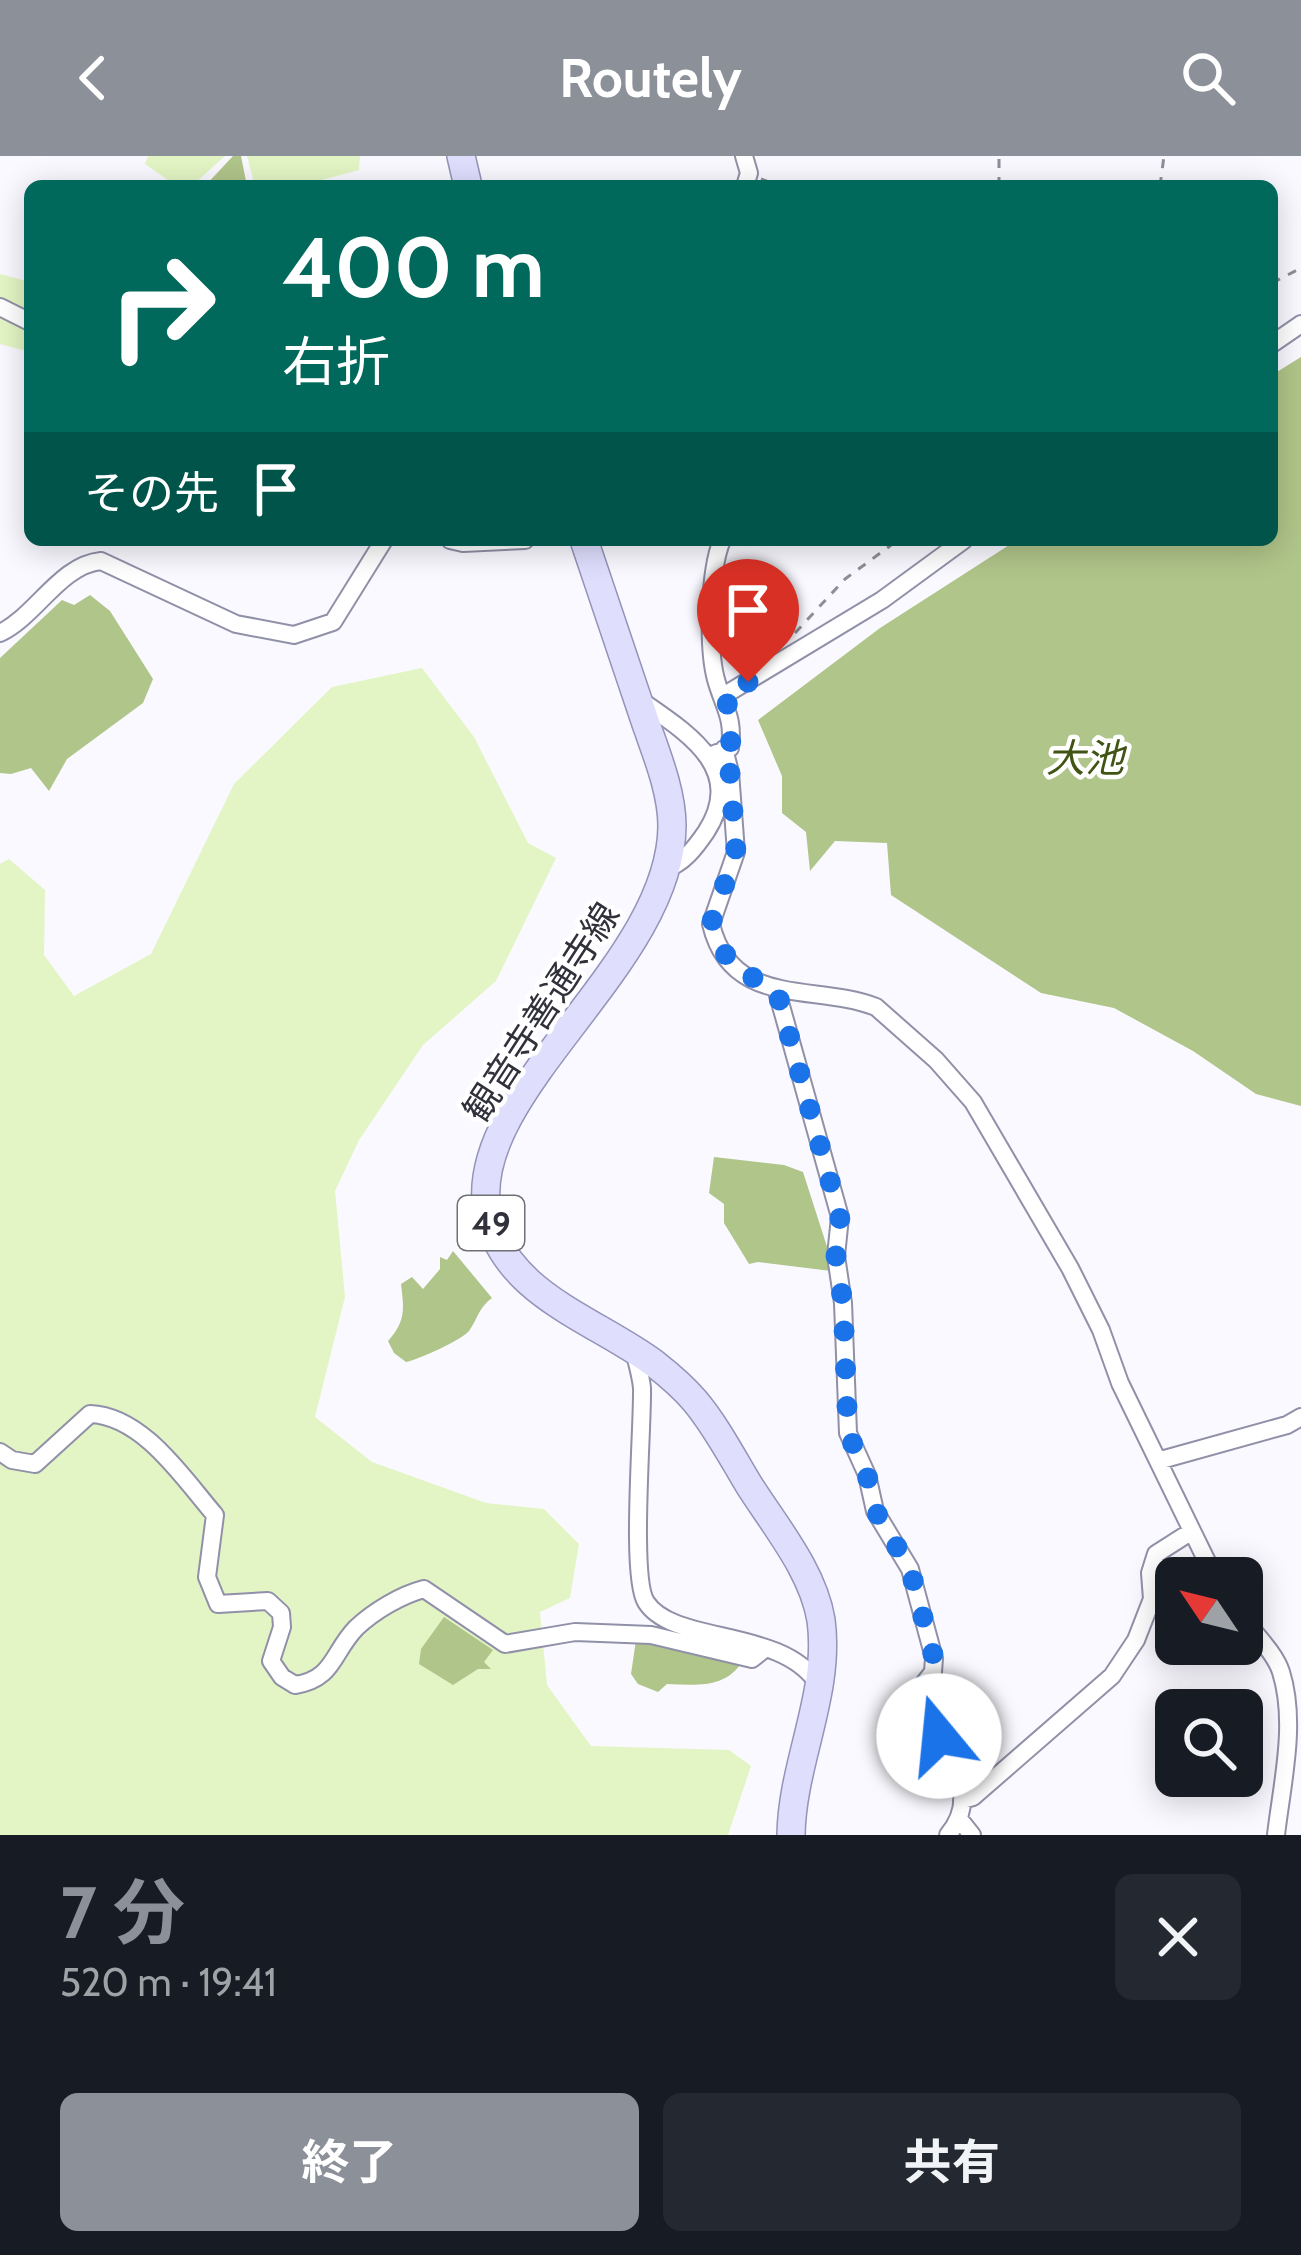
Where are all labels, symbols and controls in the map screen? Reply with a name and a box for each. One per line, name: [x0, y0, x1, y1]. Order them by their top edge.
icon: back: [60, 45, 126, 111]
text: Routely: [559, 45, 742, 111]
icon: search: [1175, 45, 1241, 111]
text: 400 m: [282, 216, 545, 318]
icon: right: [84, 228, 240, 384]
text: 右折: [282, 329, 390, 395]
icon: arrive: [243, 456, 309, 522]
text: その先: [84, 466, 219, 520]
pin: [697, 559, 799, 682]
icon: arrive: [715, 577, 781, 643]
water label: 大池: [1046, 734, 1128, 782]
street label: 観音寺善通寺線: [454, 894, 628, 1130]
road number: 49: [458, 1196, 524, 1250]
north arrow: [1155, 1557, 1263, 1665]
map controls: [1155, 1557, 1263, 1797]
position arrow: [876, 1673, 1002, 1799]
button: search: [1155, 1689, 1263, 1797]
text: 7 分: [60, 1869, 185, 1956]
button: close: [1115, 1874, 1241, 2000]
text: 520 m · 19:41: [60, 1958, 277, 2006]
button: 終了: [60, 2093, 639, 2231]
button: 共有: [663, 2093, 1241, 2231]

